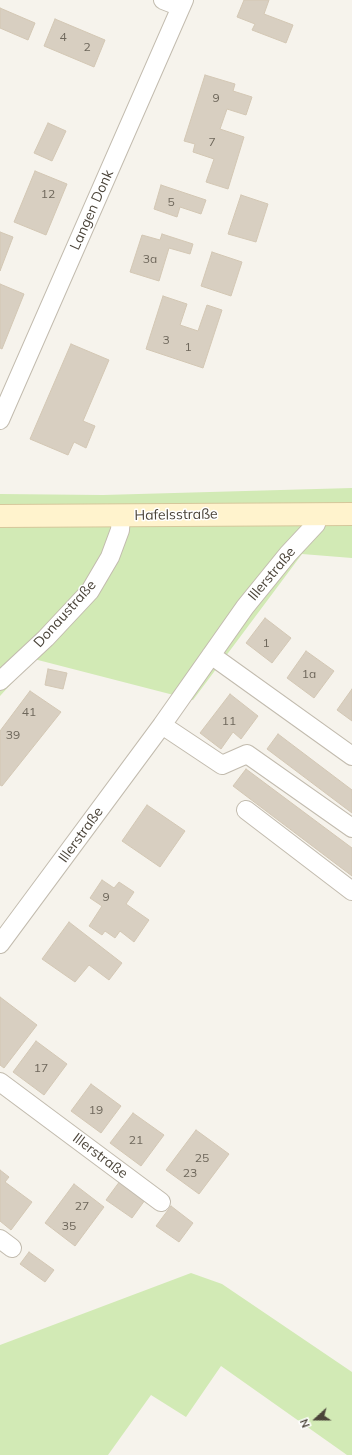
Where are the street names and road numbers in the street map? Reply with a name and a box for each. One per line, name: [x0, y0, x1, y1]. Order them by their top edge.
street label: Langen Donk: [67, 167, 117, 253]
street label: Hafelsstraße: [134, 506, 218, 524]
street label: Illerstraße: [245, 544, 299, 604]
street label: Donaustraße: [30, 577, 100, 651]
street label: Illerstraße: [55, 804, 107, 866]
street label: Illerstraße: [69, 1130, 131, 1182]

